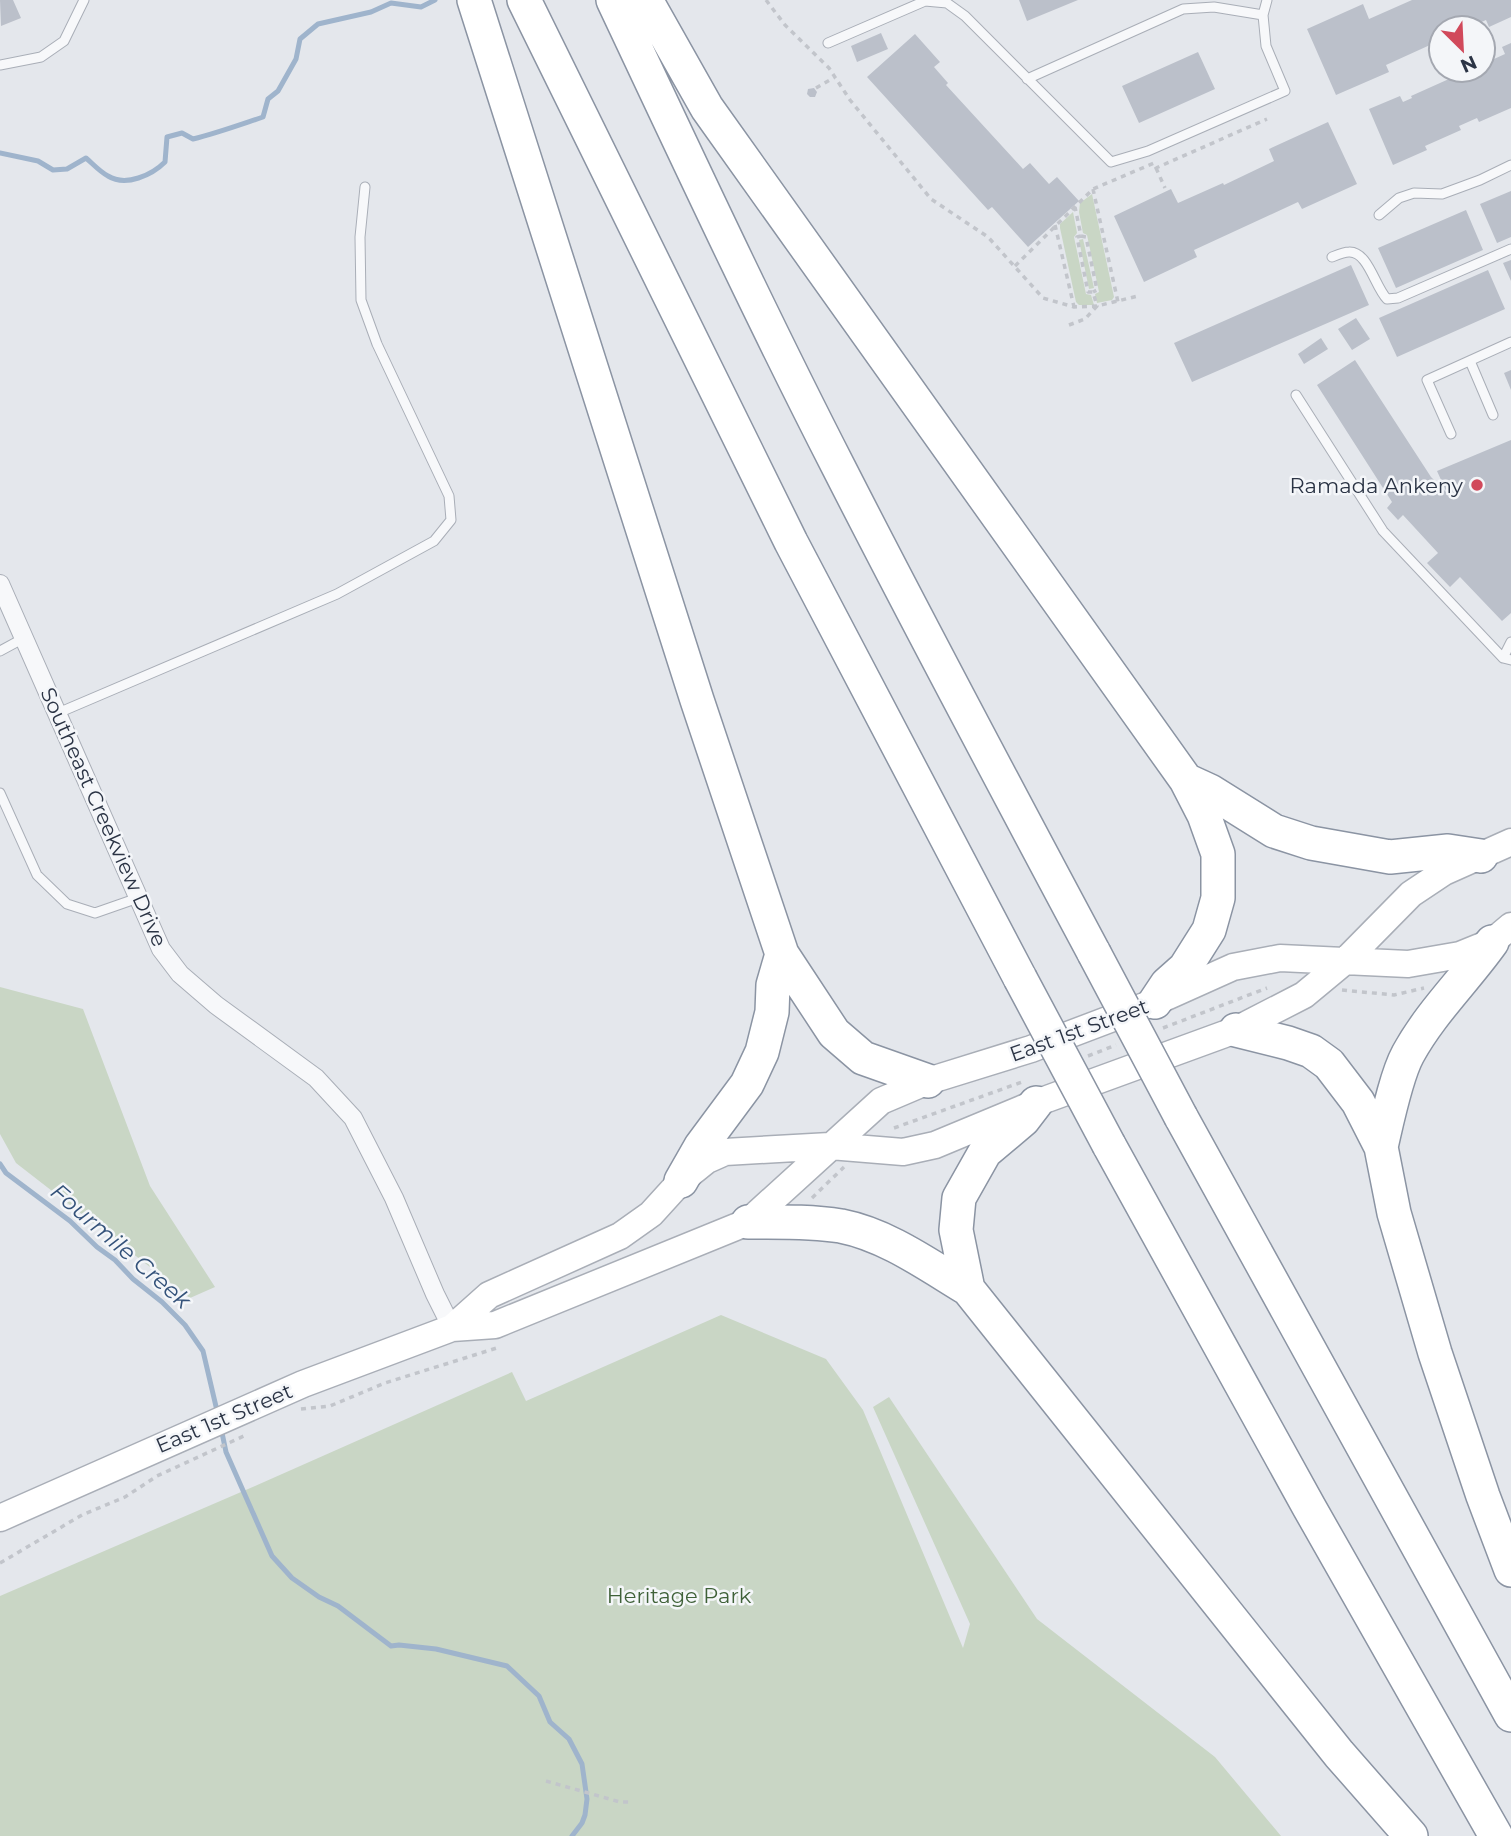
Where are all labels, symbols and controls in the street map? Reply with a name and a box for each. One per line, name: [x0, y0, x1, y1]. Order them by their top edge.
north arrow: [1427, 14, 1497, 84]
text: N: [1457, 50, 1480, 78]
place label: Ramada Ankeny: [1290, 473, 1464, 498]
marker: Ramada Ankeny: [1469, 477, 1485, 493]
street label: Southeast Creekview Drive: [35, 684, 173, 950]
street label: East 1st Street: [1006, 993, 1152, 1067]
water label: Fourmile Creek: [45, 1177, 198, 1315]
street label: East 1st Street: [152, 1378, 296, 1458]
park label: Heritage Park: [607, 1583, 752, 1608]

